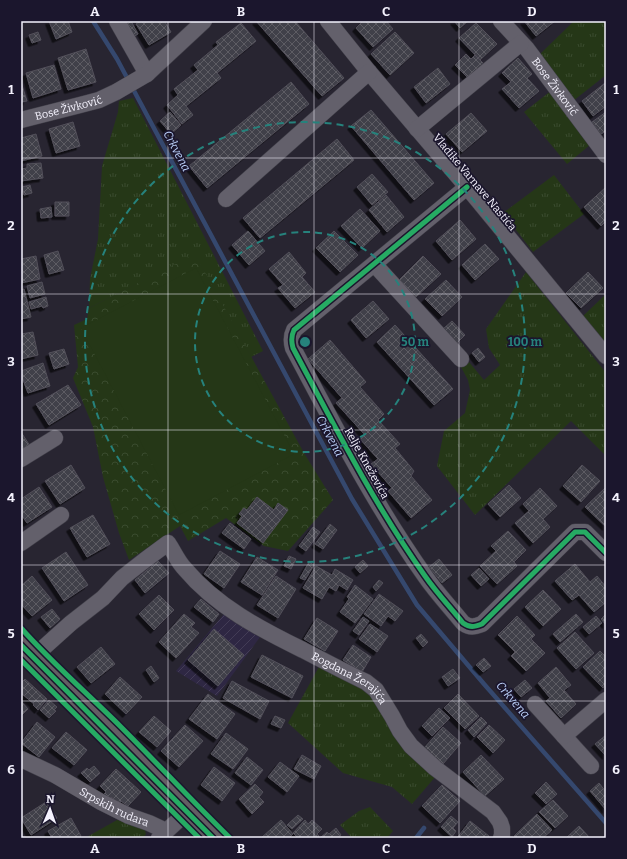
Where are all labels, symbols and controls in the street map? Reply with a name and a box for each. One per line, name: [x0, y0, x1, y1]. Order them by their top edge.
text: A: [90, 4, 100, 19]
text: B: [237, 4, 245, 19]
text: C: [382, 4, 390, 19]
text: D: [527, 4, 537, 19]
street label: Bose Živković: [529, 55, 581, 119]
text: 1: [8, 82, 14, 97]
text: 1: [613, 82, 619, 97]
street label: Bose Živković: [34, 93, 105, 123]
water label: Crkvena: [160, 128, 194, 174]
street label: Vladike Varnave Nastića: [430, 131, 519, 234]
text: 2: [7, 218, 15, 233]
text: 2: [612, 218, 620, 233]
centre of rings: [298, 335, 312, 349]
text: 50 m: [401, 335, 429, 349]
text: 100 m: [508, 335, 543, 349]
text: 3: [7, 354, 15, 369]
text: 3: [612, 354, 620, 369]
water label: Crkvena: [313, 413, 347, 459]
street label: Relje Kneževića: [342, 425, 392, 501]
text: 4: [7, 490, 15, 505]
text: 4: [612, 490, 620, 505]
text: 5: [7, 626, 15, 641]
text: 5: [612, 626, 620, 641]
street label: Bogdana Žerajića: [309, 650, 389, 707]
water label: Crkvena: [493, 679, 533, 721]
text: 6: [7, 762, 15, 777]
text: 6: [612, 762, 620, 777]
street label: Srpskih rudara: [77, 785, 151, 829]
north arrow: [30, 789, 70, 829]
text: N: [46, 793, 55, 806]
text: A: [90, 841, 100, 856]
text: B: [237, 841, 245, 856]
text: C: [382, 841, 390, 856]
text: D: [527, 841, 537, 856]

